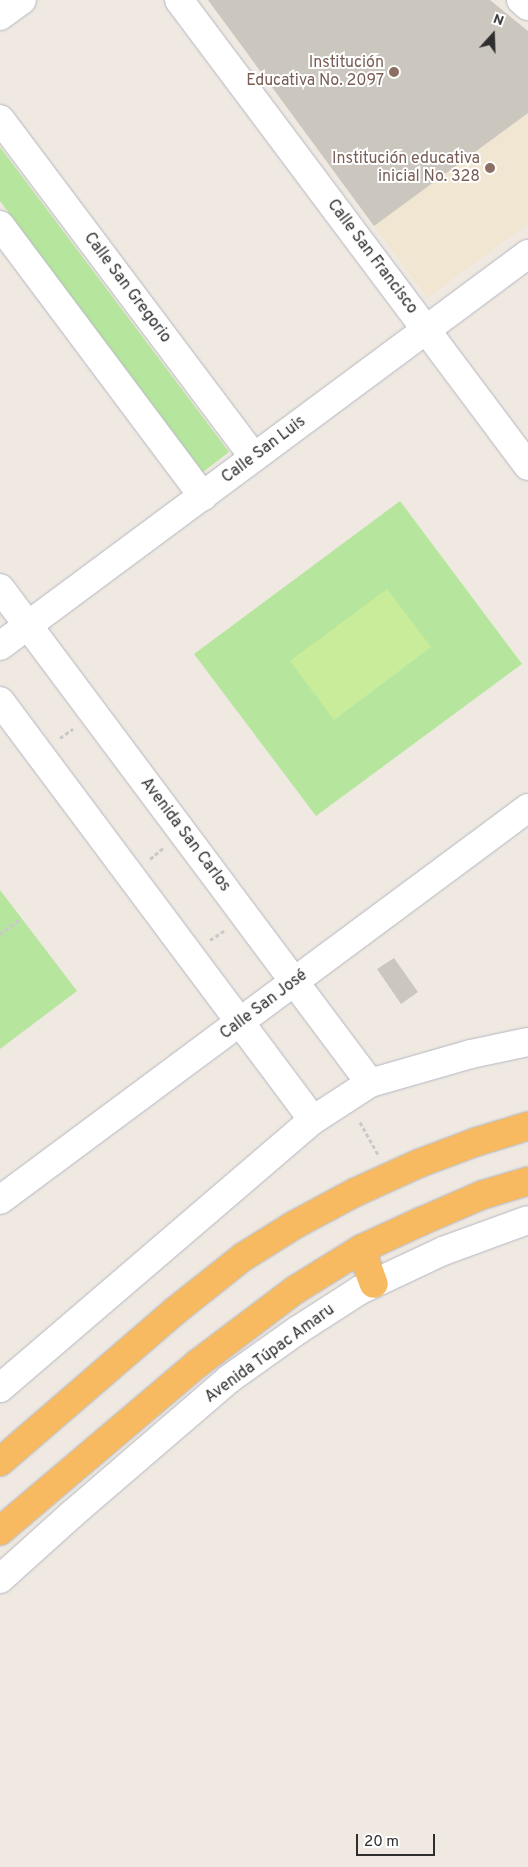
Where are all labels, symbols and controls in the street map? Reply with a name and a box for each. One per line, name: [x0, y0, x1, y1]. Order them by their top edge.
north arrow: [468, 10, 518, 60]
text: N: [491, 11, 506, 30]
place label: Institución Educativa No. 2097: [246, 53, 384, 91]
marker: Institución Educativa No. 2097: [388, 66, 400, 78]
place label: Institución educativa inicial No. 328: [332, 149, 480, 187]
marker: Institución educativa inicial No. 328: [484, 162, 496, 174]
street label: Calle San Francisco: [323, 196, 421, 318]
street label: Calle San Gregorio: [79, 229, 175, 347]
street label: Calle San Luis: [218, 412, 310, 488]
street label: Avenida San Carlos: [136, 774, 234, 896]
street label: Calle San José: [217, 966, 311, 1044]
street label: Avenida Túpac Amaru: [201, 1300, 339, 1408]
scale bar: [358, 1824, 437, 1856]
text: 20 m: [364, 1833, 399, 1852]

